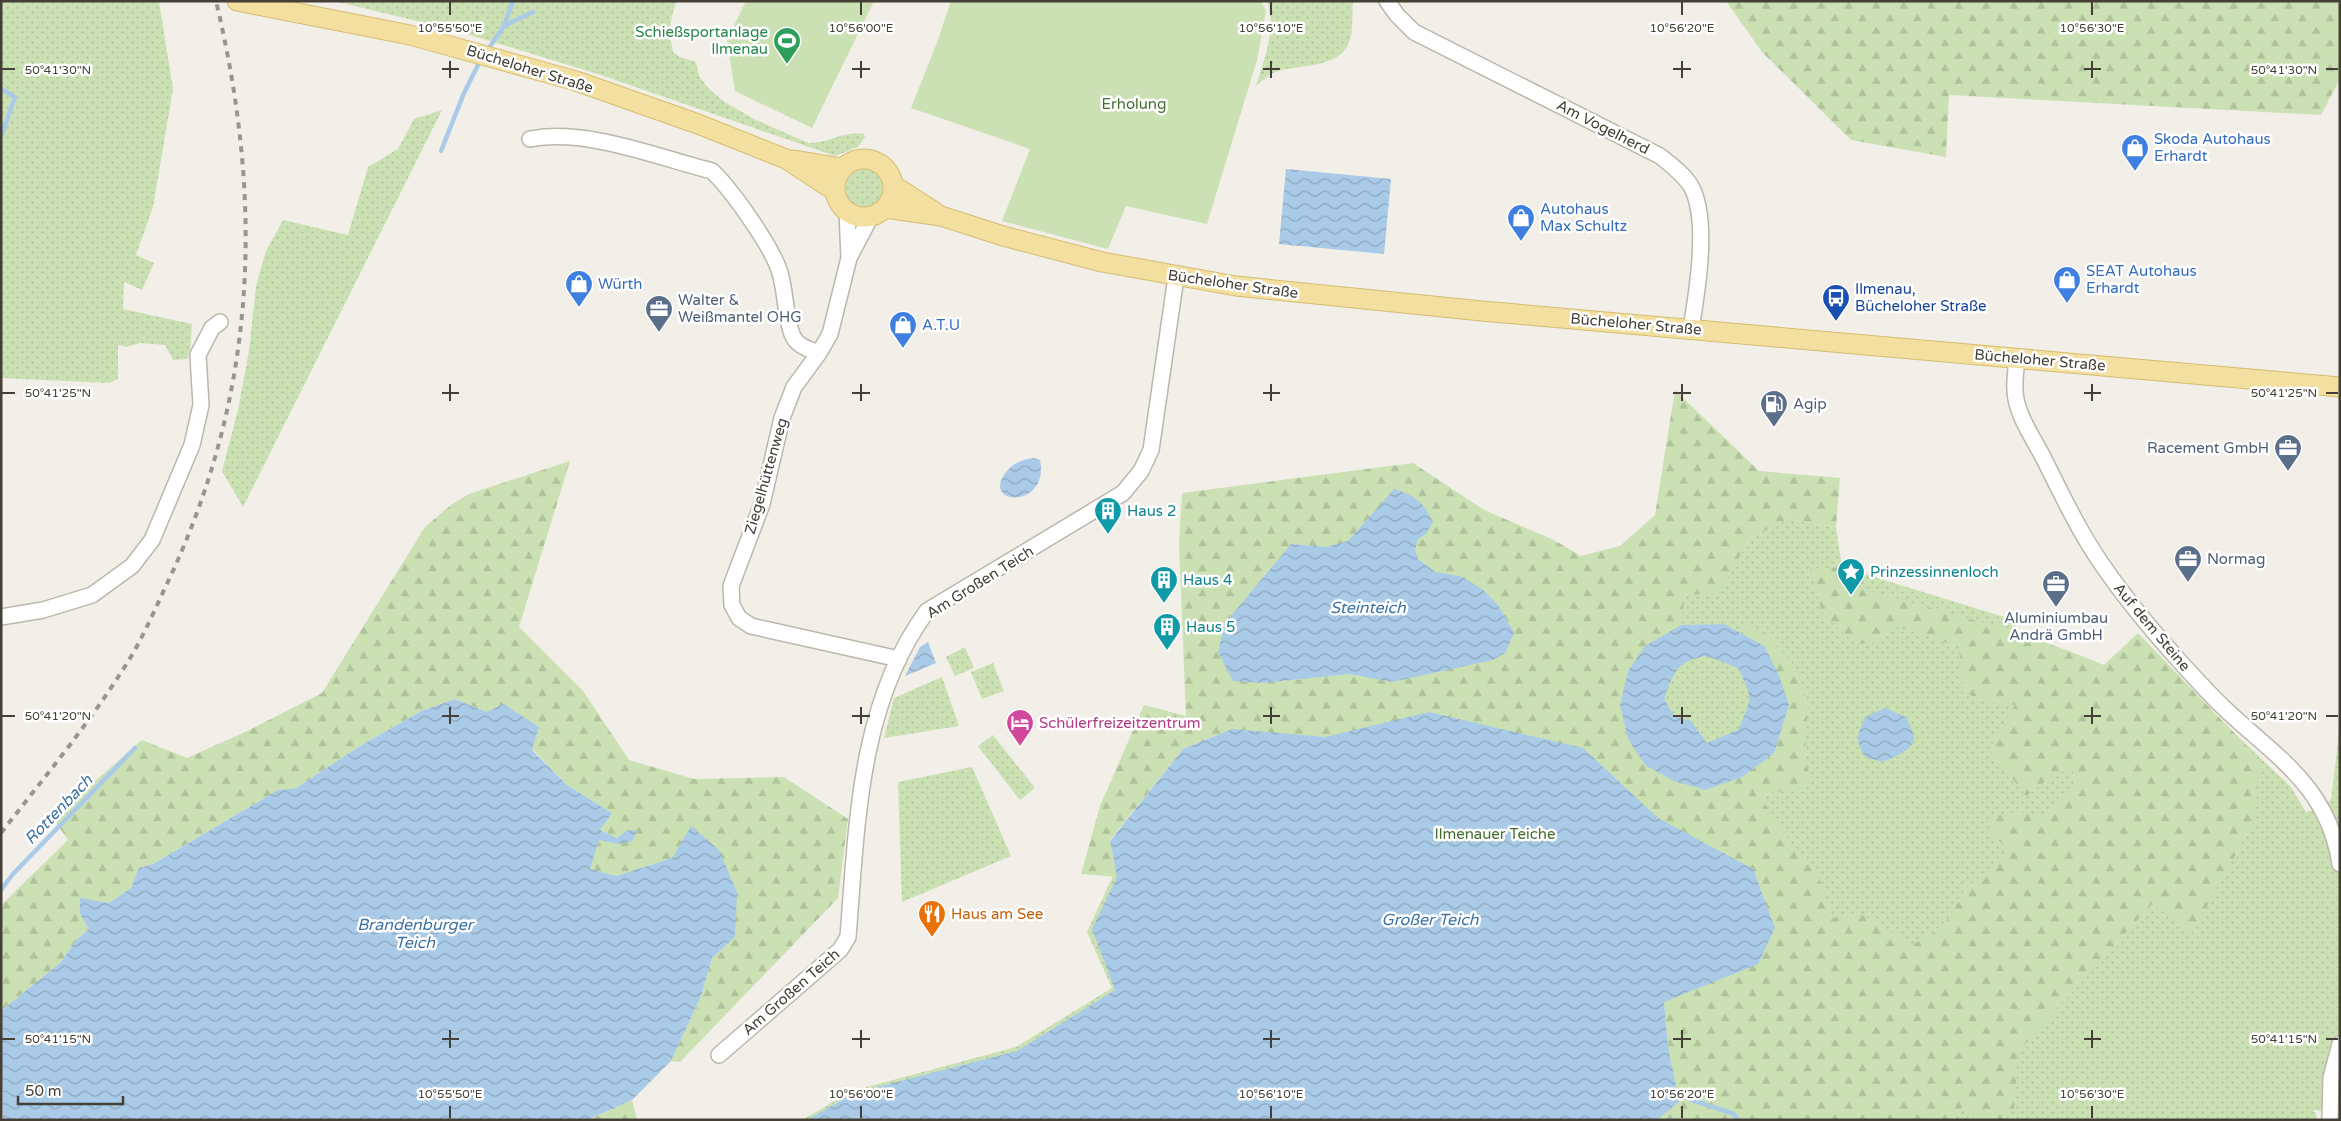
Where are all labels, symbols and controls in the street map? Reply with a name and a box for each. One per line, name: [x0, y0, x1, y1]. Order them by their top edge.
text: 10°55'50"E: [417, 21, 483, 35]
text: 10°56'00"E: [828, 21, 894, 35]
text: 10°56'10"E: [1238, 21, 1304, 35]
text: 10°56'20"E: [1649, 21, 1715, 35]
text: 10°56'30"E: [2059, 21, 2125, 35]
place label: Schießsportanlage Ilmenau: [635, 23, 768, 58]
sports icon: Schießsportanlage Ilmenau: [772, 26, 802, 65]
street label: Bücheloher Straße: [464, 41, 596, 97]
text: 50°41'30"N: [25, 63, 91, 77]
text: 50°41'30"N: [2251, 63, 2317, 77]
park label: Erholung: [1102, 95, 1166, 113]
street label: Am Vogelherd: [1554, 96, 1652, 158]
place label: Skoda Autohaus Erhardt: [2154, 130, 2271, 165]
shop icon: Skoda Autohaus Erhardt: [2120, 133, 2150, 172]
place label: Autohaus Max Schultz: [1540, 200, 1627, 235]
shop icon: Autohaus Max Schultz: [1506, 203, 1536, 242]
place label: SEAT Autohaus Erhardt: [2086, 262, 2197, 297]
shop icon: SEAT Autohaus Erhardt: [2052, 265, 2082, 304]
street label: Bücheloher Straße: [1167, 266, 1299, 302]
shop icon: Würth: [564, 269, 594, 308]
place label: Würth: [598, 275, 642, 293]
place label: Ilmenau, Bücheloher Straße: [1855, 280, 1987, 315]
bus stop icon: Ilmenau, Bücheloher Straße: [1821, 283, 1851, 322]
place label: Walter & Weißmantel OHG: [678, 291, 802, 326]
office icon: Walter & Weißmantel OHG: [644, 294, 674, 333]
street label: Bücheloher Straße: [1570, 309, 1702, 339]
shop icon: A.T.U: [888, 310, 918, 349]
place label: A.T.U: [922, 316, 960, 334]
street label: Bücheloher Straße: [1974, 345, 2106, 375]
text: 50°41'25"N: [25, 386, 91, 400]
text: 50°41'25"N: [2251, 386, 2317, 400]
fuel station icon: Agip: [1759, 389, 1789, 428]
place label: Agip: [1793, 395, 1827, 413]
street label: Ziegelhüttenweg: [741, 416, 791, 536]
office icon: Racement GmbH: [2273, 433, 2303, 472]
place label: Racement GmbH: [2147, 439, 2269, 457]
building icon: Haus 2: [1093, 496, 1123, 535]
place label: Haus 2: [1127, 502, 1176, 520]
street label: Am Großen Teich: [923, 542, 1037, 622]
office icon: Normag: [2173, 544, 2203, 583]
place label: Normag: [2207, 550, 2265, 568]
place icon: Prinzessinnenloch: [1836, 557, 1866, 596]
place label: Prinzessinnenloch: [1870, 563, 1999, 581]
building icon: Haus 4: [1149, 565, 1179, 604]
office icon: Aluminiumbau Andrä GmbH: [2041, 569, 2071, 608]
place label: Haus 4: [1183, 571, 1232, 589]
street label: Auf dem Steine: [2110, 579, 2194, 675]
water label: Steinteich: [1330, 598, 1407, 618]
place label: Aluminiumbau Andrä GmbH: [2004, 609, 2108, 644]
building icon: Haus 5: [1152, 612, 1182, 651]
place label: Haus 5: [1186, 618, 1235, 636]
hotel icon: Schülerfreizeitzentrum: [1005, 708, 1035, 747]
text: 50°41'20"N: [25, 709, 91, 723]
text: 50°41'20"N: [2251, 709, 2317, 723]
place label: Schülerfreizeitzentrum: [1039, 714, 1201, 732]
water label: Rottenbach: [20, 770, 98, 849]
park label: Ilmenauer Teiche: [1435, 825, 1555, 843]
restaurant icon: Haus am See: [917, 899, 947, 938]
place label: Haus am See: [951, 905, 1043, 923]
water label: Großer Teich: [1382, 910, 1480, 930]
water label: Brandenburger Teich: [357, 915, 475, 953]
street label: Am Großen Teich: [739, 945, 843, 1039]
text: 50°41'15"N: [25, 1032, 91, 1046]
text: 50°41'15"N: [2251, 1032, 2317, 1046]
scale bar: [18, 1074, 122, 1106]
text: 50 m: [25, 1082, 62, 1100]
text: 10°55'50"E: [417, 1087, 483, 1101]
text: 10°56'00"E: [828, 1087, 894, 1101]
text: 10°56'10"E: [1238, 1087, 1304, 1101]
text: 10°56'20"E: [1649, 1087, 1715, 1101]
text: 10°56'30"E: [2059, 1087, 2125, 1101]

